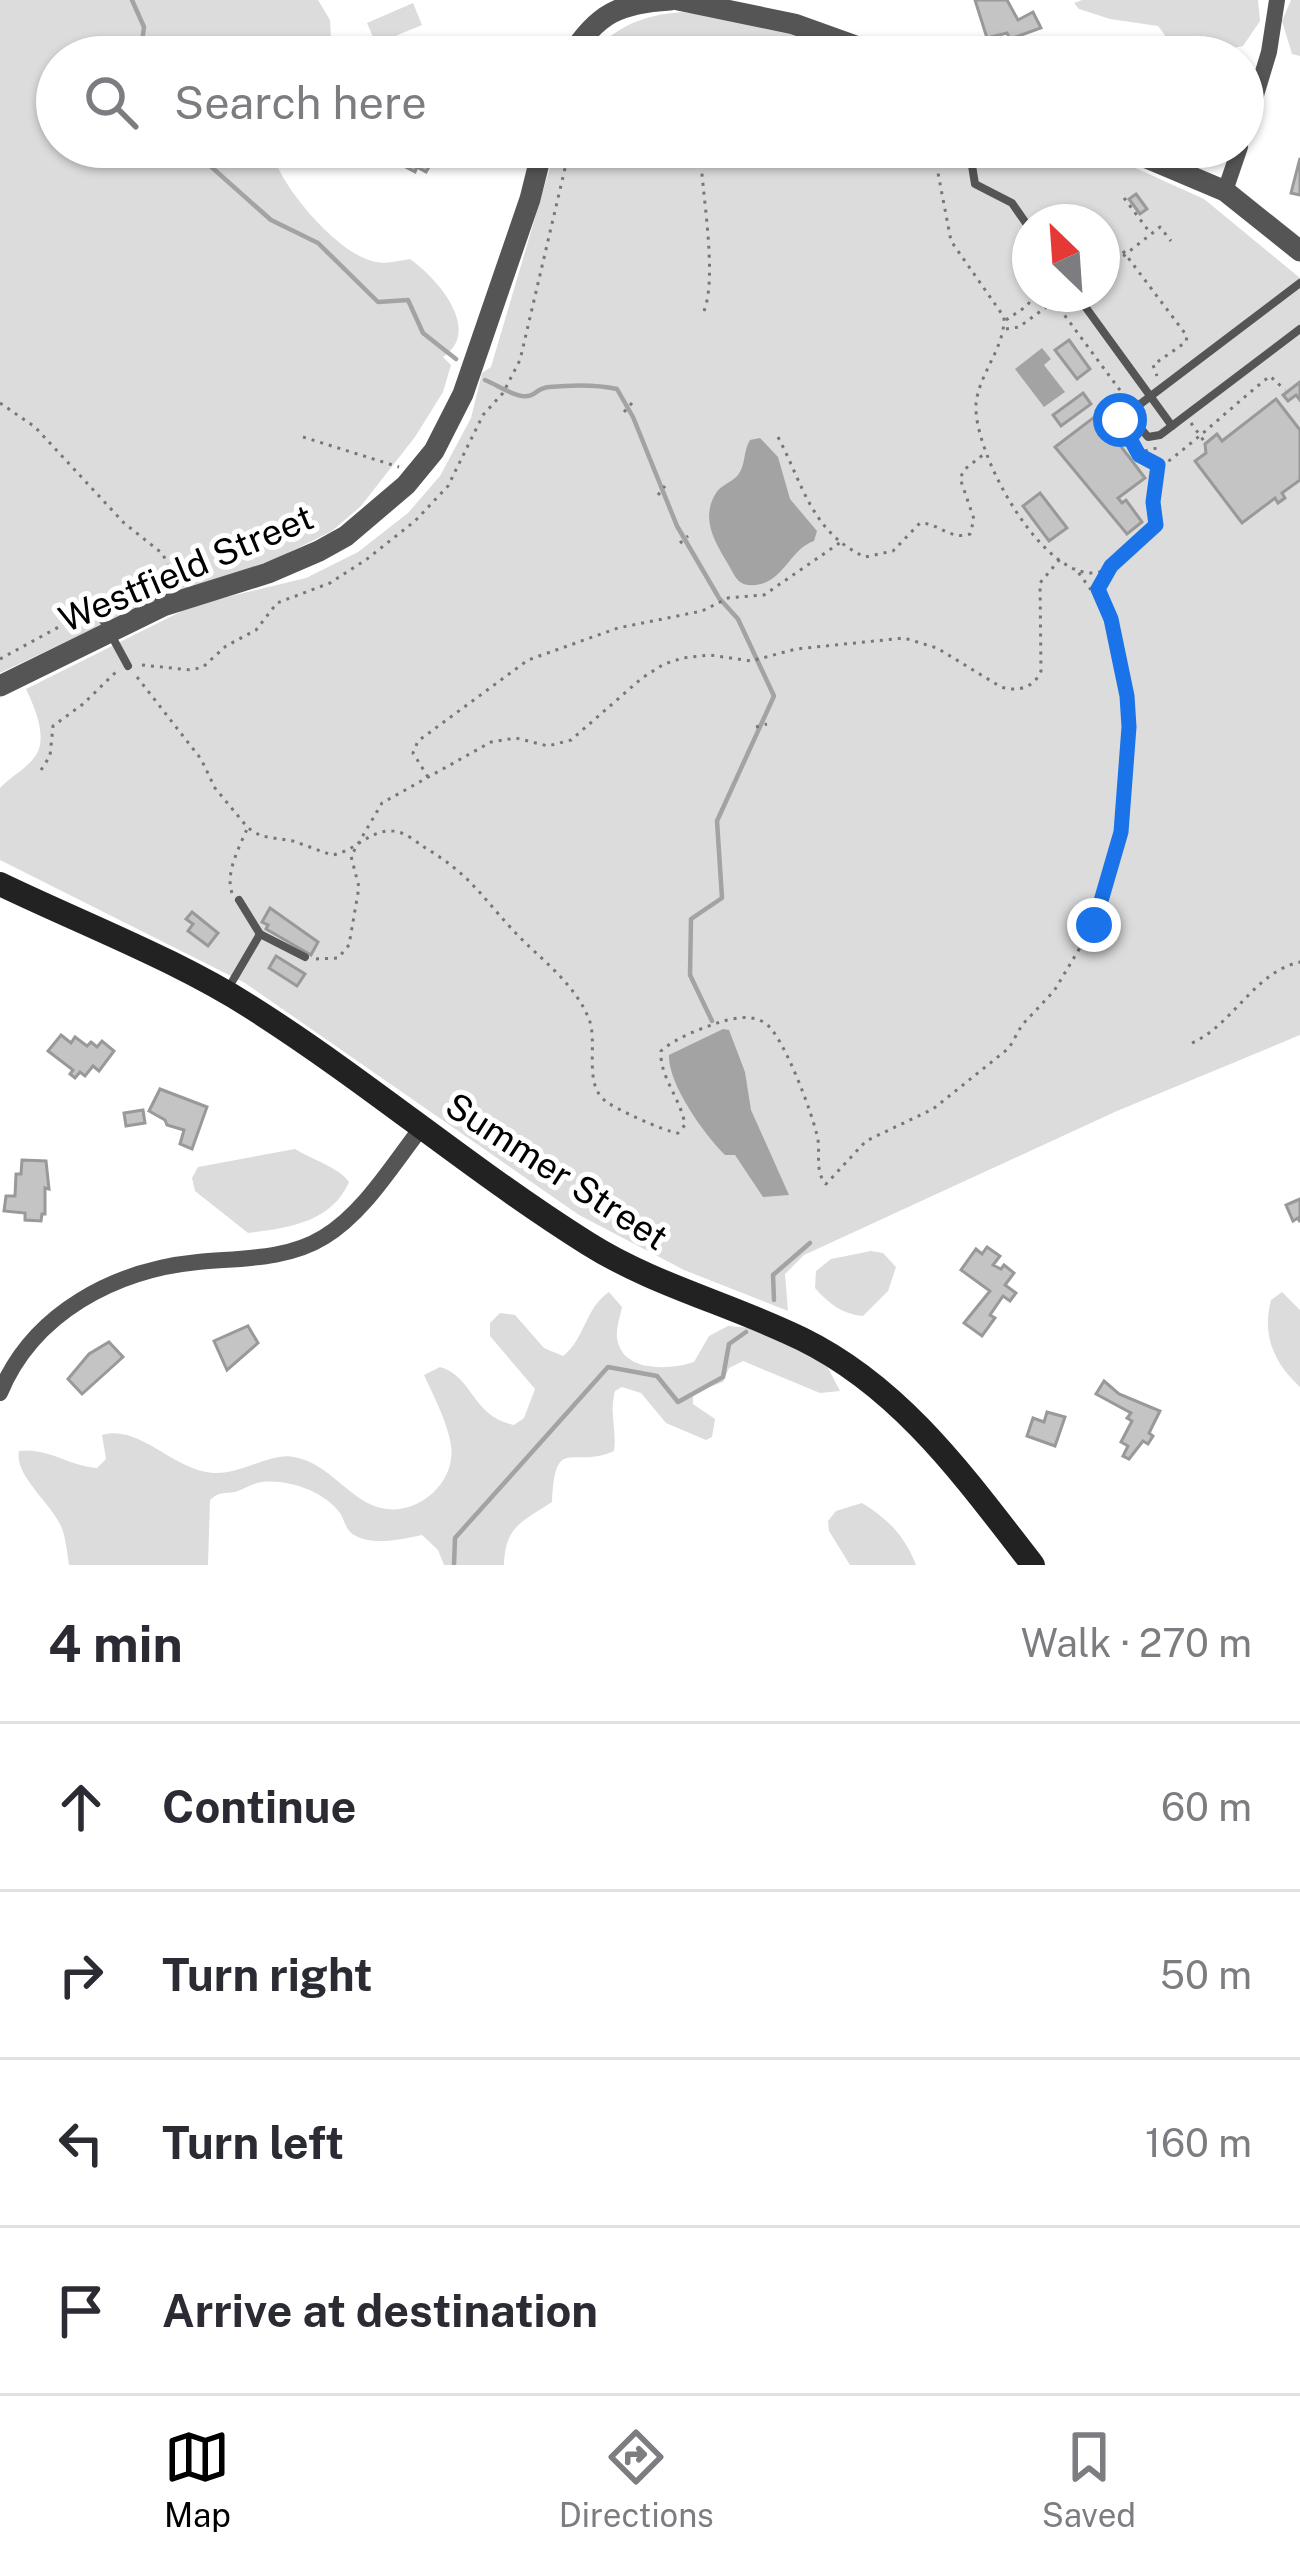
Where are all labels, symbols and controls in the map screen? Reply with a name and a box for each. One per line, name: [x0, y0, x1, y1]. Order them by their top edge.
search box: [36, 36, 1264, 168]
icon: search: [78, 69, 144, 135]
text: Search here: [174, 76, 427, 129]
north arrow: [1012, 204, 1120, 312]
route start: [1093, 393, 1147, 447]
street label: Westfield Street: [53, 496, 319, 640]
route end: [1067, 898, 1121, 952]
street label: Summer Street: [438, 1084, 676, 1258]
text: 4 min: [48, 1614, 183, 1673]
text: Walk · 270 m: [1021, 1620, 1252, 1666]
icon: ahead: [48, 1774, 114, 1840]
text: Continue: [162, 1780, 356, 1833]
text: 60 m: [1161, 1784, 1252, 1830]
icon: right: [48, 1942, 114, 2008]
text: Turn right: [162, 1948, 373, 2001]
text: 50 m: [1160, 1952, 1252, 1998]
icon: left: [48, 2110, 114, 2176]
text: Turn left: [162, 2116, 344, 2169]
text: 160 m: [1145, 2120, 1252, 2166]
icon: arrive: [48, 2278, 114, 2344]
text: Arrive at destination: [162, 2284, 598, 2337]
tab: Map: [164, 2424, 231, 2534]
tab: Directions: [559, 2424, 714, 2534]
tab: Saved: [1042, 2424, 1136, 2534]

